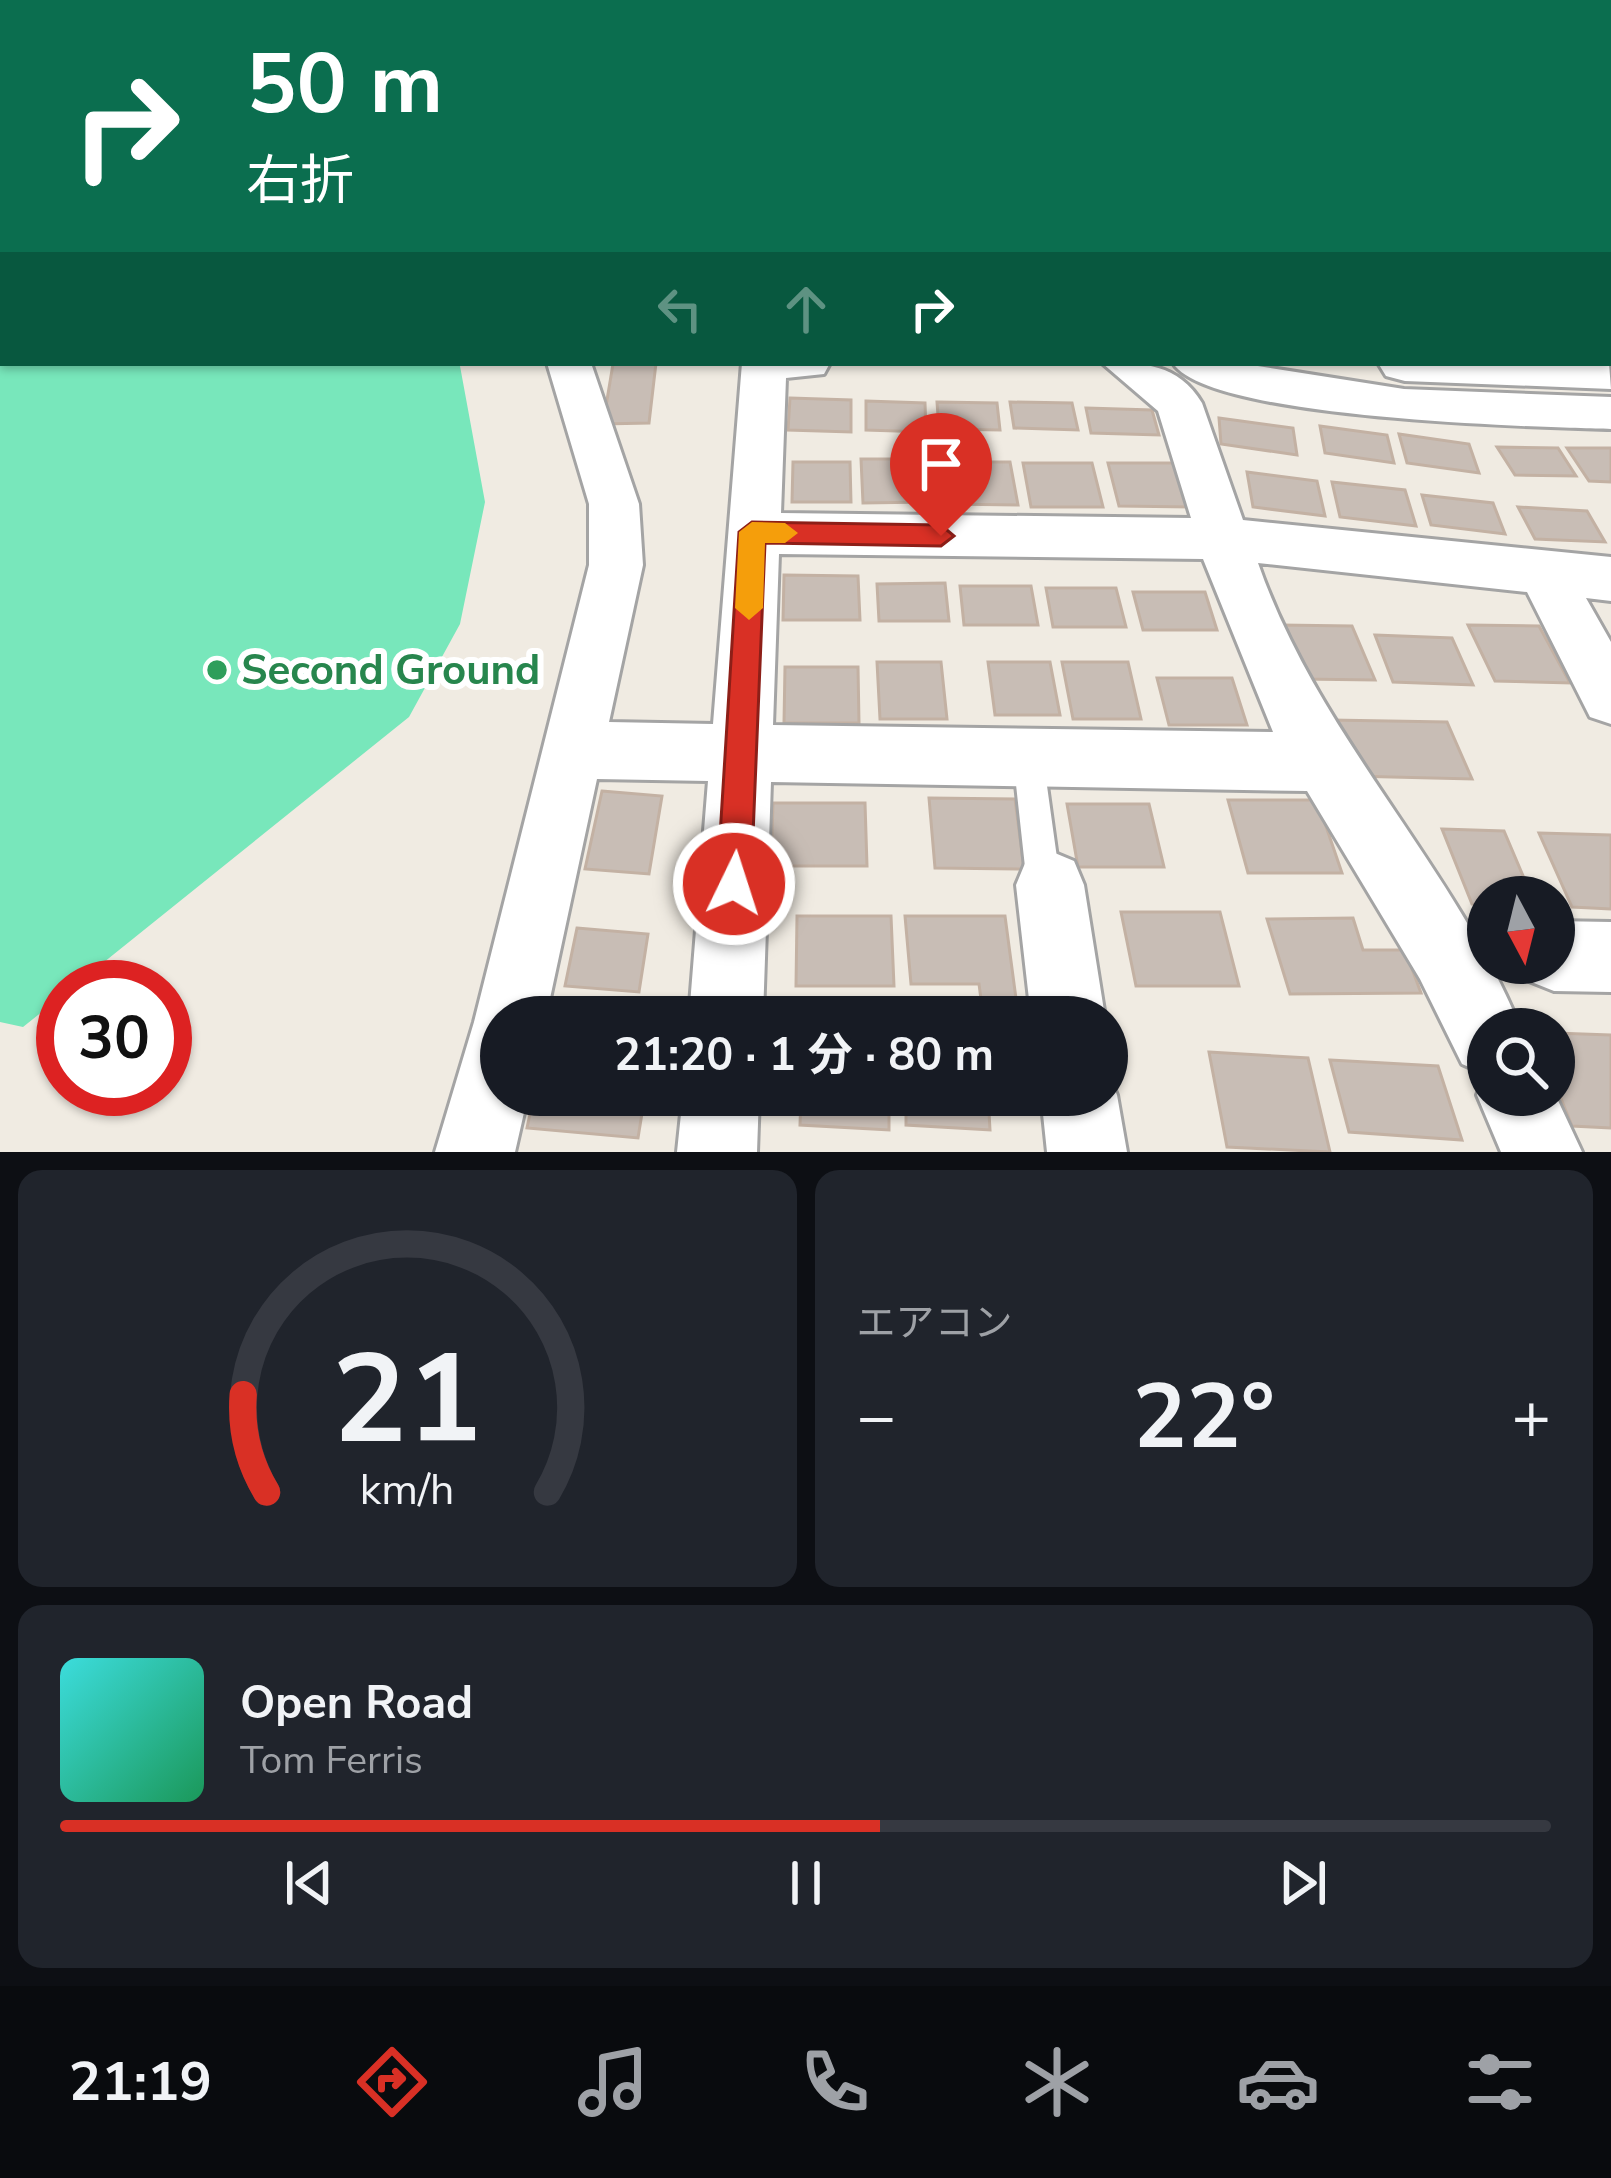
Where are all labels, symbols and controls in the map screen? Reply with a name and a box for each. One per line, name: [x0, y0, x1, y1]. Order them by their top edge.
text: 50 m: [246, 27, 443, 142]
icon: right: [48, 48, 204, 204]
text: 右折: [246, 144, 354, 218]
icon: left: [647, 276, 713, 342]
icon: ahead: [773, 276, 839, 342]
icon: right: [899, 276, 965, 342]
pin: [890, 413, 992, 536]
icon: arrive: [908, 431, 974, 497]
place label: Second Ground: [241, 642, 540, 699]
marker: Second Ground: [204, 657, 230, 683]
position arrow: [671, 821, 797, 947]
north arrow: [1467, 876, 1575, 984]
map controls: [1467, 876, 1575, 1116]
speed limit sign: 30: [36, 960, 192, 1116]
button: search: [1467, 1008, 1575, 1116]
text: 21:20 · 1 分 · 80 m: [614, 1025, 994, 1086]
text: エアコン: [857, 1297, 1013, 1350]
text: 21: [332, 1315, 482, 1485]
text: 22°: [1133, 1356, 1275, 1479]
text: −: [857, 1372, 896, 1462]
text: +: [1511, 1372, 1551, 1462]
text: km/h: [360, 1460, 455, 1518]
text: Open Road: [240, 1673, 473, 1734]
text: Tom Ferris: [240, 1734, 423, 1787]
icon: previous: [276, 1850, 342, 1916]
icon: pause: [773, 1850, 839, 1916]
icon: next: [1270, 1850, 1336, 1916]
icon: directions: [350, 2040, 434, 2124]
icon: music: [571, 2040, 655, 2124]
icon: phone: [793, 2040, 877, 2124]
icon: climate: [1015, 2040, 1099, 2124]
icon: car: [1236, 2040, 1320, 2124]
icon: filters: [1458, 2040, 1542, 2124]
text: 21:19: [69, 2045, 212, 2119]

